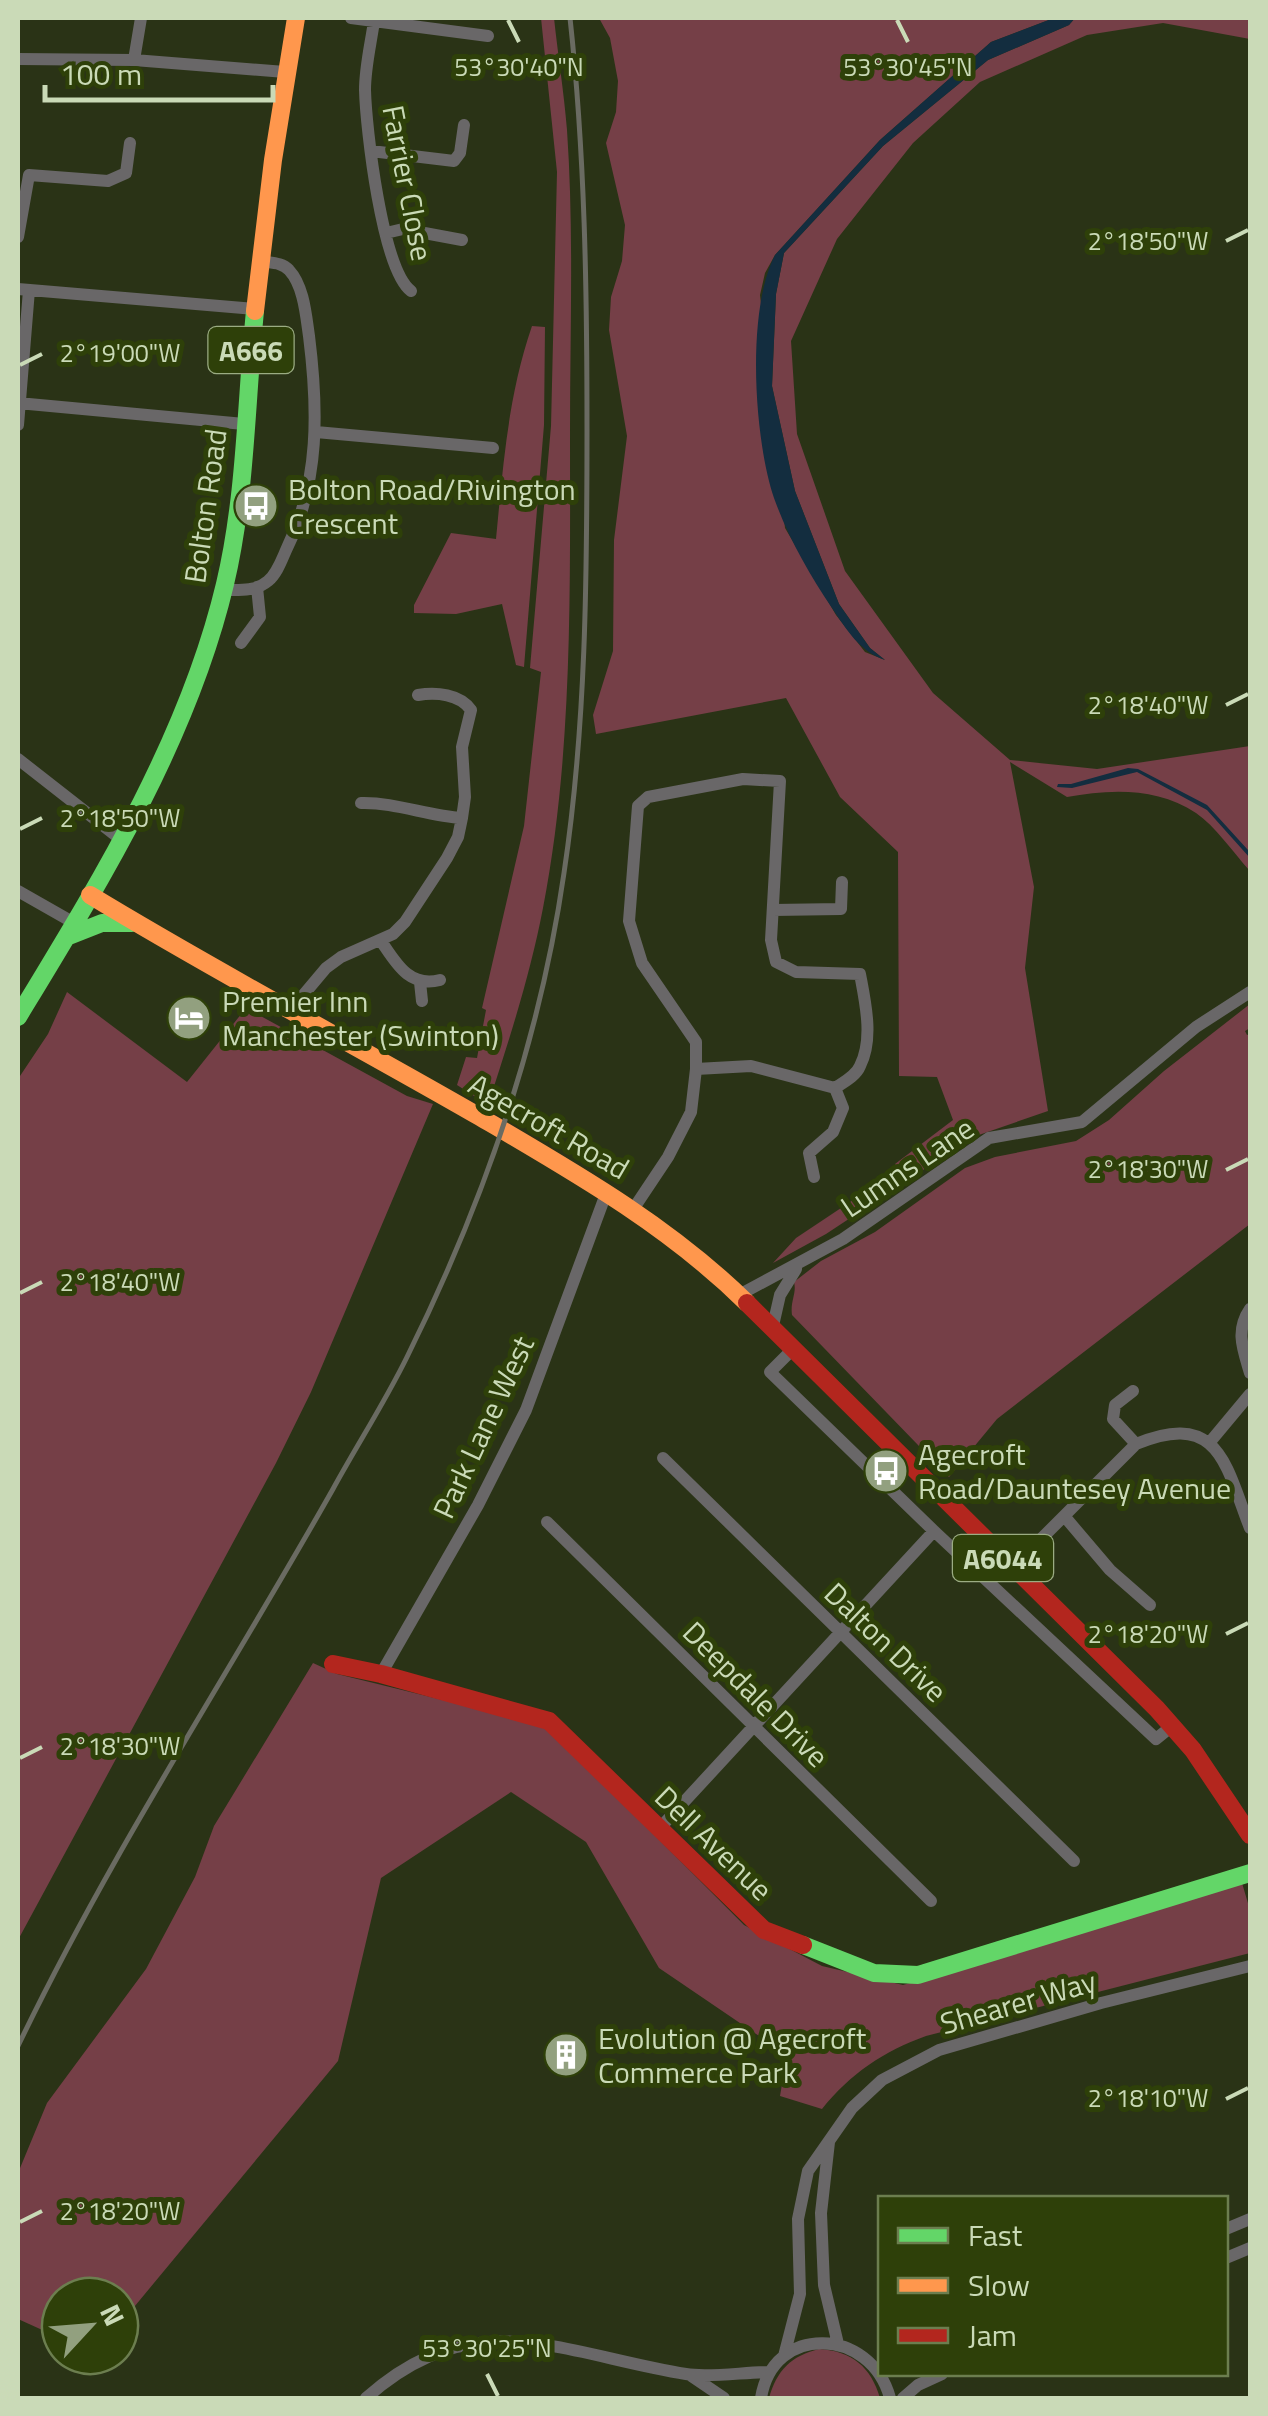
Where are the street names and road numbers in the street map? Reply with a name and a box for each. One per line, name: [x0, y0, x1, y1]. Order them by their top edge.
street label: Farrier Close: [370, 101, 446, 265]
road number: A666: [208, 327, 294, 373]
street label: Bolton Road: [171, 426, 239, 586]
street label: Agecroft Road: [460, 1061, 638, 1191]
street label: Lumns Lane: [831, 1105, 983, 1229]
street label: Park Lane West: [421, 1328, 546, 1526]
road number: A6044: [953, 1535, 1053, 1581]
street label: Dalton Drive: [814, 1571, 958, 1713]
street label: Deepdale Drive: [672, 1610, 840, 1778]
street label: Dell Avenue: [644, 1775, 784, 1911]
street label: Shearer Way: [935, 1958, 1101, 2046]

